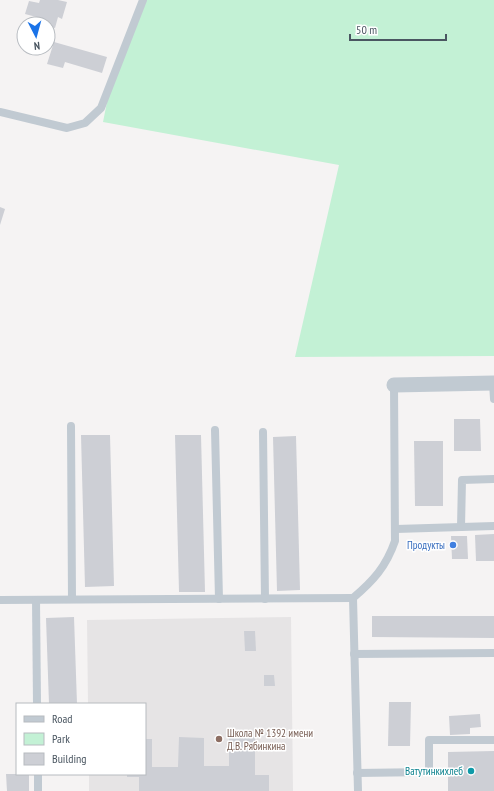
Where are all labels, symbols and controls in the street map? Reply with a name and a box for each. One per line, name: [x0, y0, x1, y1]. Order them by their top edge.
north arrow: [16, 16, 56, 56]
scale bar: [350, 16, 446, 42]
text: 50 m: [356, 22, 377, 37]
text: N: [33, 39, 41, 53]
place label: Продукты: [407, 538, 445, 552]
marker: Продукты: [448, 540, 458, 550]
legend: [16, 703, 146, 775]
text: Road: [52, 711, 72, 726]
place label: Школа № 1392 имени Д.В. Рябинкина: [227, 726, 313, 753]
text: Park: [52, 731, 70, 746]
marker: Школа № 1392 имени Д.В. Рябинкина: [214, 734, 224, 744]
text: Building: [52, 751, 87, 766]
place label: Ватутинкихлеб: [405, 764, 463, 778]
marker: Ватутинкихлеб: [466, 766, 476, 776]

